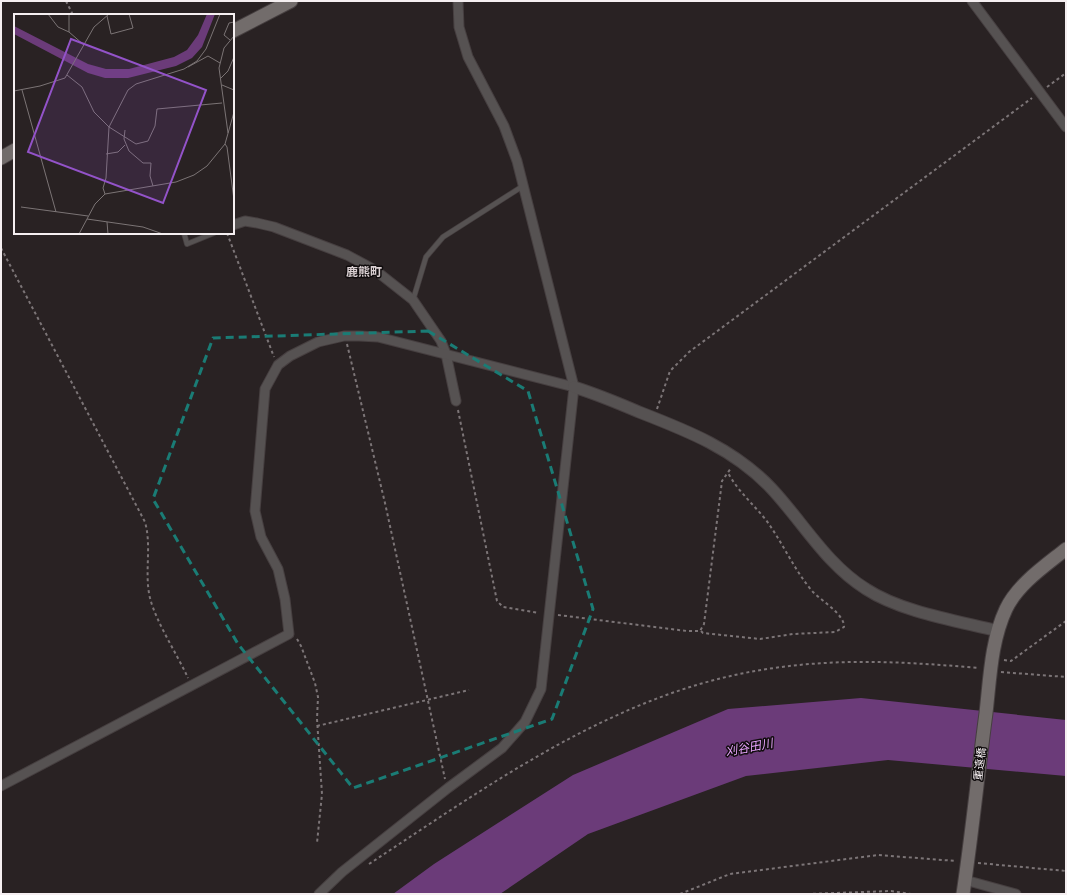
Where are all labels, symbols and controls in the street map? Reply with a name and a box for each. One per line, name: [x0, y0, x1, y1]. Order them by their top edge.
inset map: [14, 14, 234, 234]
district label: 鹿熊町: [346, 263, 382, 280]
water label: 刈谷田川: [724, 734, 776, 760]
street label: 重遠橋: [970, 747, 988, 781]

